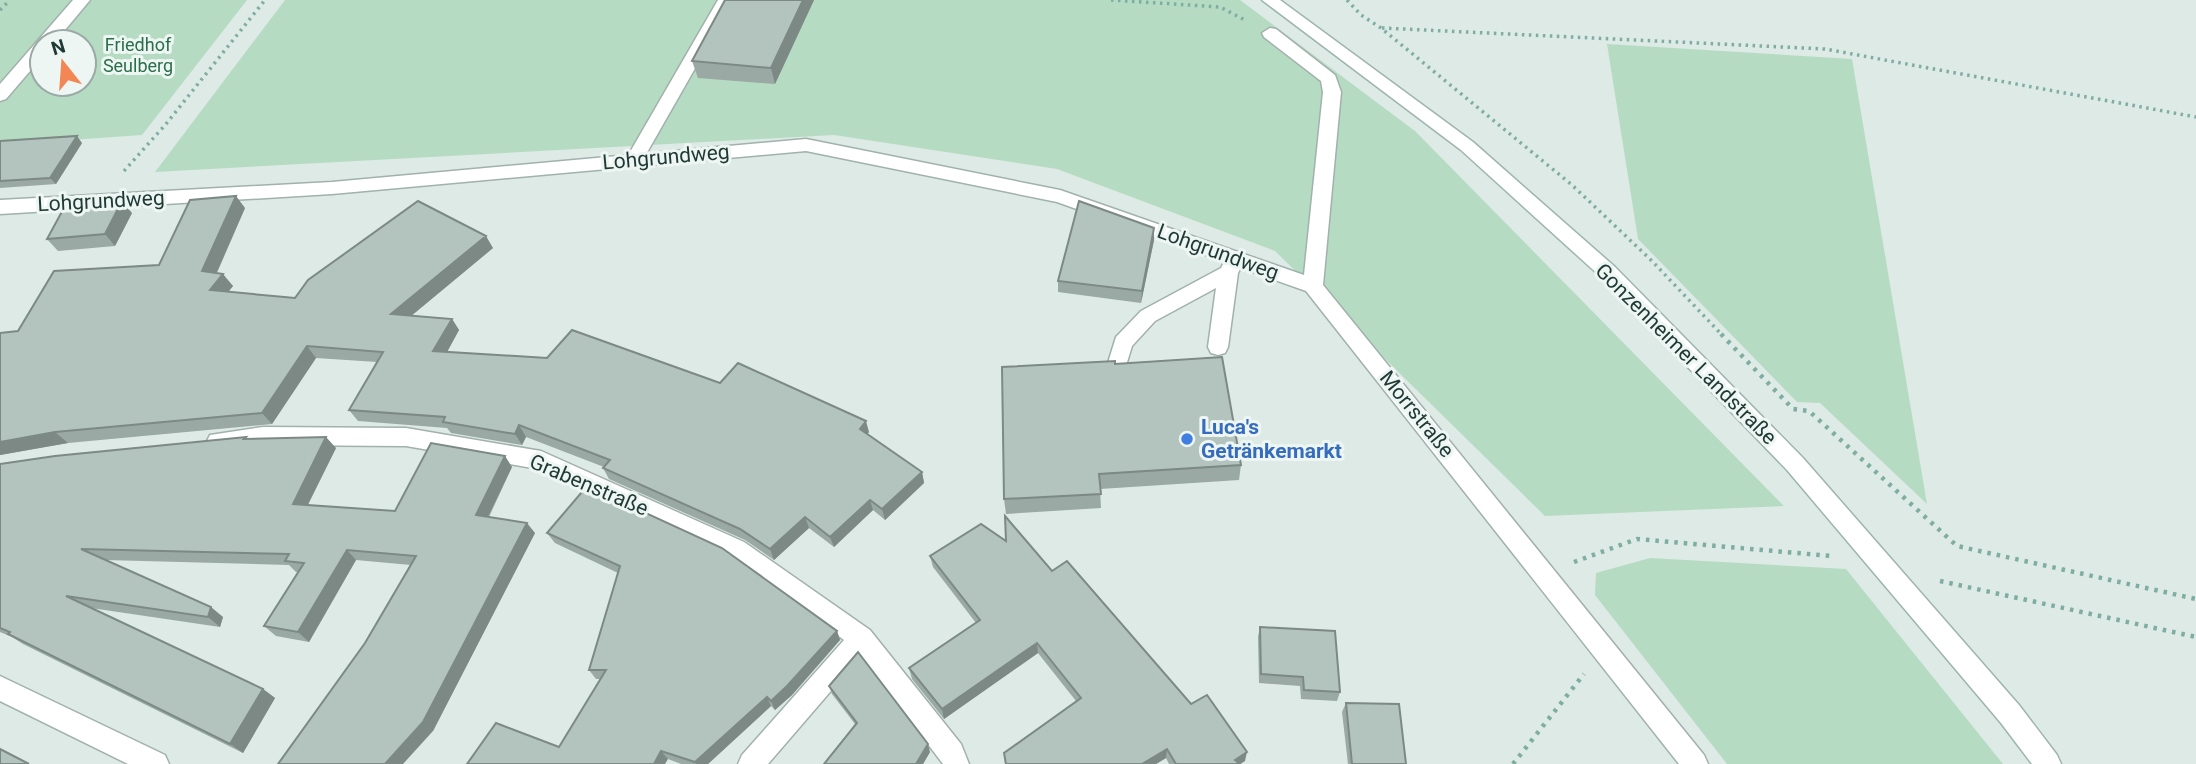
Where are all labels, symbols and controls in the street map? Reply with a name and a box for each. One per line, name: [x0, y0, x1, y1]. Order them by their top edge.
north arrow: [28, 28, 98, 98]
text: N: [48, 34, 68, 60]
park label: Friedhof Seulberg: [103, 34, 173, 76]
street label: Lohgrundweg: [601, 139, 731, 175]
street label: Lohgrundweg: [37, 186, 165, 216]
street label: Lohgrundweg: [1154, 219, 1282, 285]
street label: Gonzenheimer Landstraße: [1590, 258, 1782, 450]
street label: Morrstraße: [1375, 366, 1459, 462]
place label: Luca's Getränkemarkt: [1201, 415, 1342, 463]
marker: Luca's Getränkemarkt: [1179, 431, 1195, 447]
street label: Grabenstraße: [526, 449, 652, 521]

